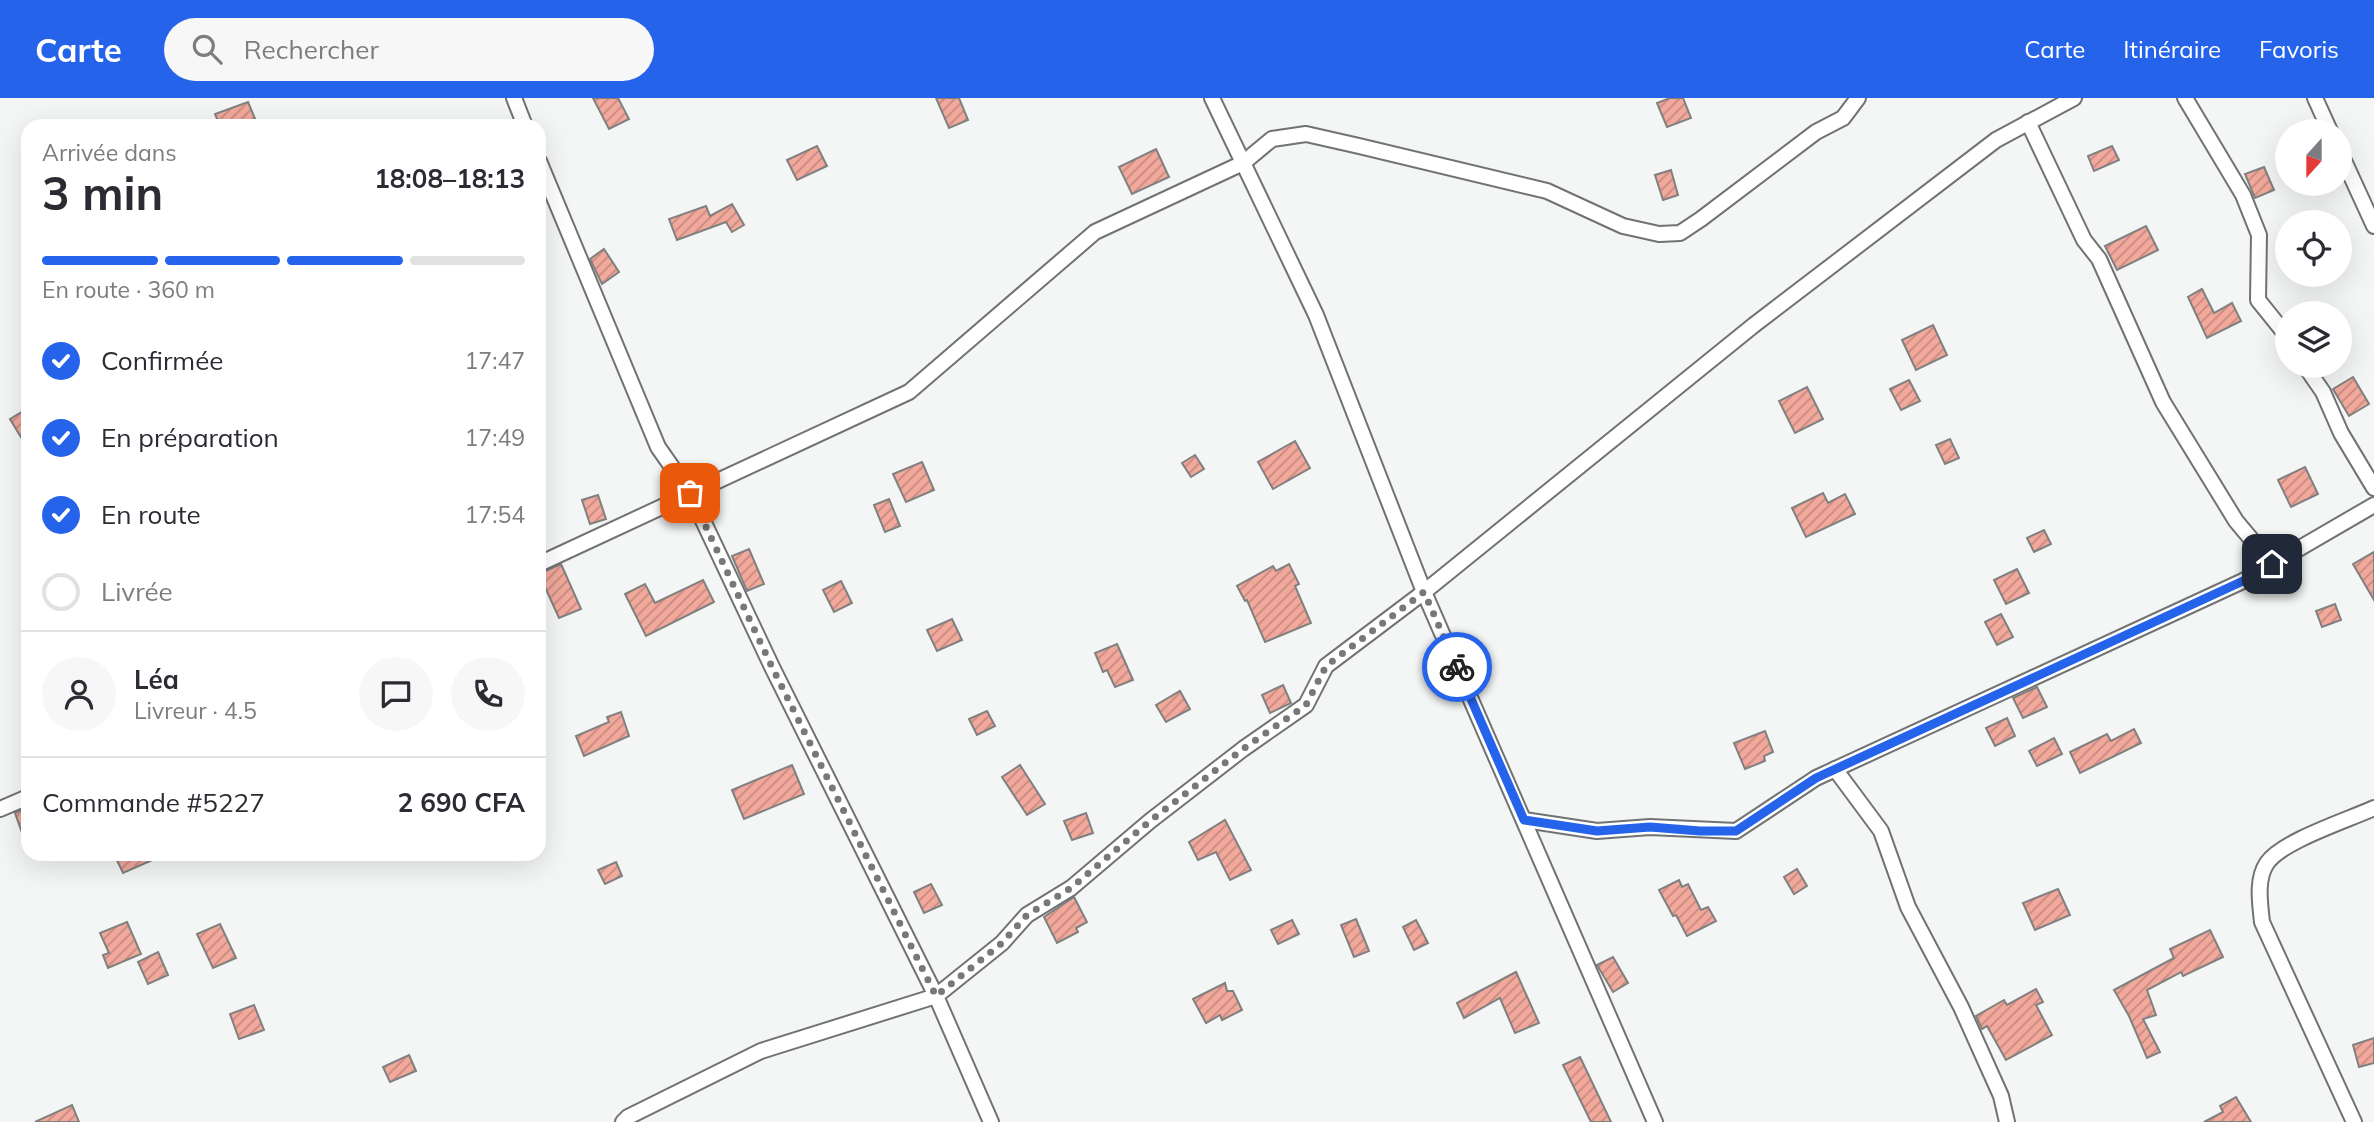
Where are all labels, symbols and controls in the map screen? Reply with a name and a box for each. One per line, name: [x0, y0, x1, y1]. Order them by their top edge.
search box: [164, 18, 654, 81]
text: Carte: [35, 29, 122, 70]
icon: search: [188, 30, 226, 68]
text: Rechercher: [244, 33, 379, 66]
text: Carte: [2024, 34, 2085, 64]
text: Itinéraire: [2123, 34, 2221, 64]
text: Favoris: [2259, 34, 2339, 64]
north arrow: [2275, 119, 2352, 196]
map controls: [2275, 119, 2352, 378]
text: Arrivée dans: [42, 138, 177, 167]
text: 18:08–18:13: [374, 162, 525, 195]
text: 3 min: [42, 164, 163, 222]
button: locate: [2275, 210, 2352, 287]
text: En route · 360 m: [42, 275, 215, 304]
button: layers: [2275, 301, 2352, 378]
icon: check: [42, 342, 80, 380]
text: Confirmée: [101, 344, 223, 377]
text: 17:47: [465, 346, 525, 375]
icon: check: [42, 419, 80, 457]
text: En préparation: [101, 421, 279, 454]
text: 17:49: [465, 423, 525, 452]
pin: [660, 463, 720, 523]
icon: bag: [671, 474, 709, 512]
icon: check: [42, 496, 80, 534]
text: En route: [101, 498, 201, 531]
text: 17:54: [465, 500, 525, 529]
pin: [2242, 534, 2302, 594]
icon: home: [2253, 545, 2291, 583]
text: Livrée: [101, 575, 173, 608]
courier: [1422, 632, 1492, 702]
icon: bike: [1438, 648, 1476, 686]
button: person: [42, 657, 116, 731]
button: chat: [359, 657, 433, 731]
button: phone: [451, 657, 525, 731]
text: Léa: [134, 663, 179, 696]
text: Livreur · 4.5: [134, 696, 257, 725]
text: Commande #5227: [42, 786, 265, 819]
text: 2 690 CFA: [398, 786, 525, 819]

